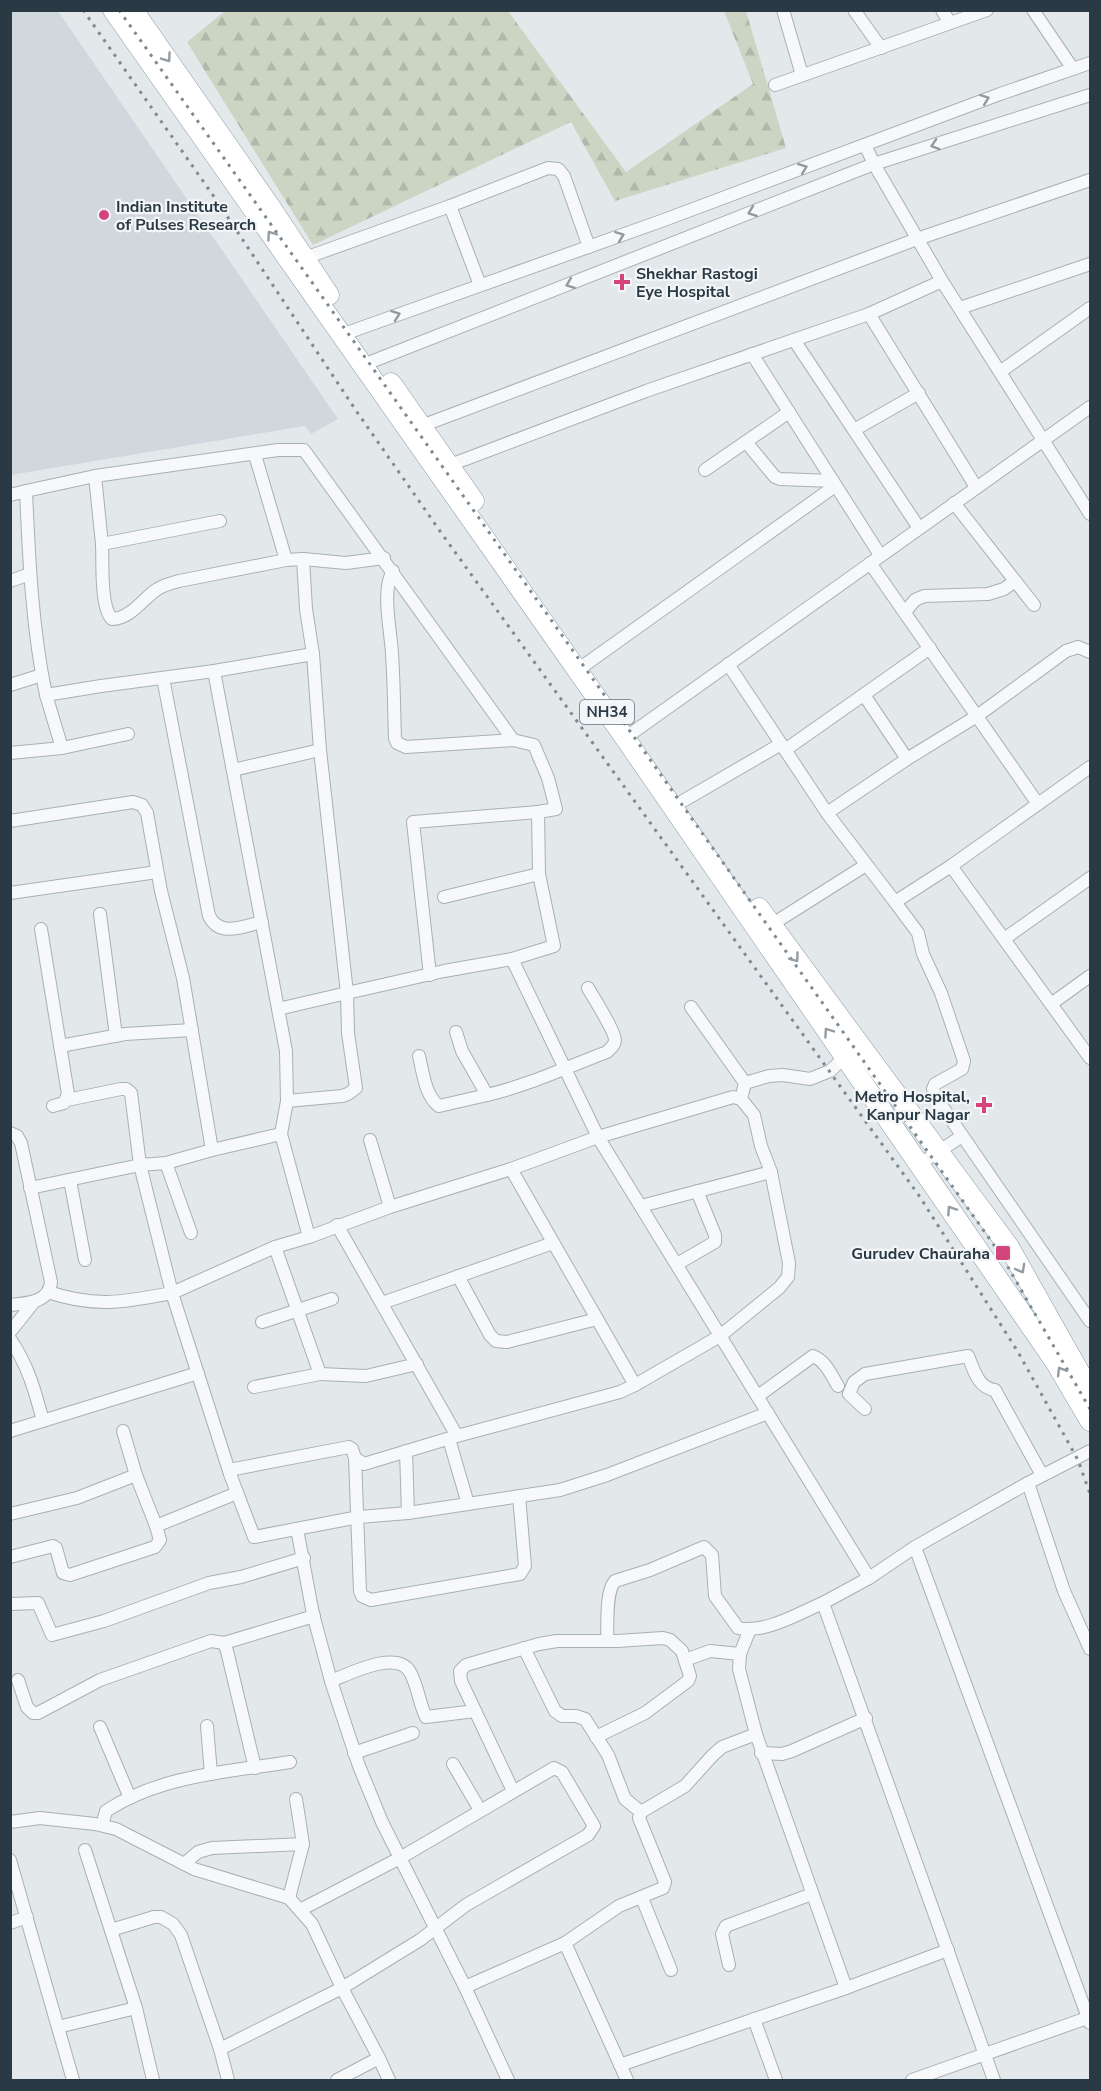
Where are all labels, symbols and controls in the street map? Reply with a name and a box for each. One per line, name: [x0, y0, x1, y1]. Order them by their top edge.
one-way arrow: [160, 52, 171, 63]
one-way arrow: [979, 94, 990, 107]
one-way arrow: [930, 138, 941, 150]
one-way arrow: [797, 163, 808, 176]
place label: Indian Institute of Pulses Research: [116, 196, 256, 236]
one-way arrow: [747, 205, 758, 217]
marker: Indian Institute of Pulses Research: [97, 208, 111, 222]
one-way arrow: [614, 230, 625, 243]
one-way arrow: [267, 231, 278, 242]
place label: Shekhar Rastogi Eye Hospital: [636, 263, 758, 303]
marker: Shekhar Rastogi Eye Hospital: [613, 273, 631, 291]
one-way arrow: [566, 276, 576, 289]
one-way arrow: [391, 310, 401, 323]
road number: NH34: [580, 700, 634, 724]
one-way arrow: [788, 952, 799, 963]
one-way arrow: [824, 1027, 835, 1038]
place label: Metro Hospital, Kanpur Nagar: [854, 1086, 971, 1126]
marker: Metro Hospital, Kanpur Nagar: [975, 1096, 993, 1114]
one-way arrow: [947, 1205, 958, 1216]
place label: Gurudev Chauraha: [851, 1243, 990, 1265]
marker: Gurudev Chauraha: [994, 1244, 1012, 1262]
one-way arrow: [1014, 1262, 1026, 1273]
one-way arrow: [1056, 1367, 1068, 1377]

